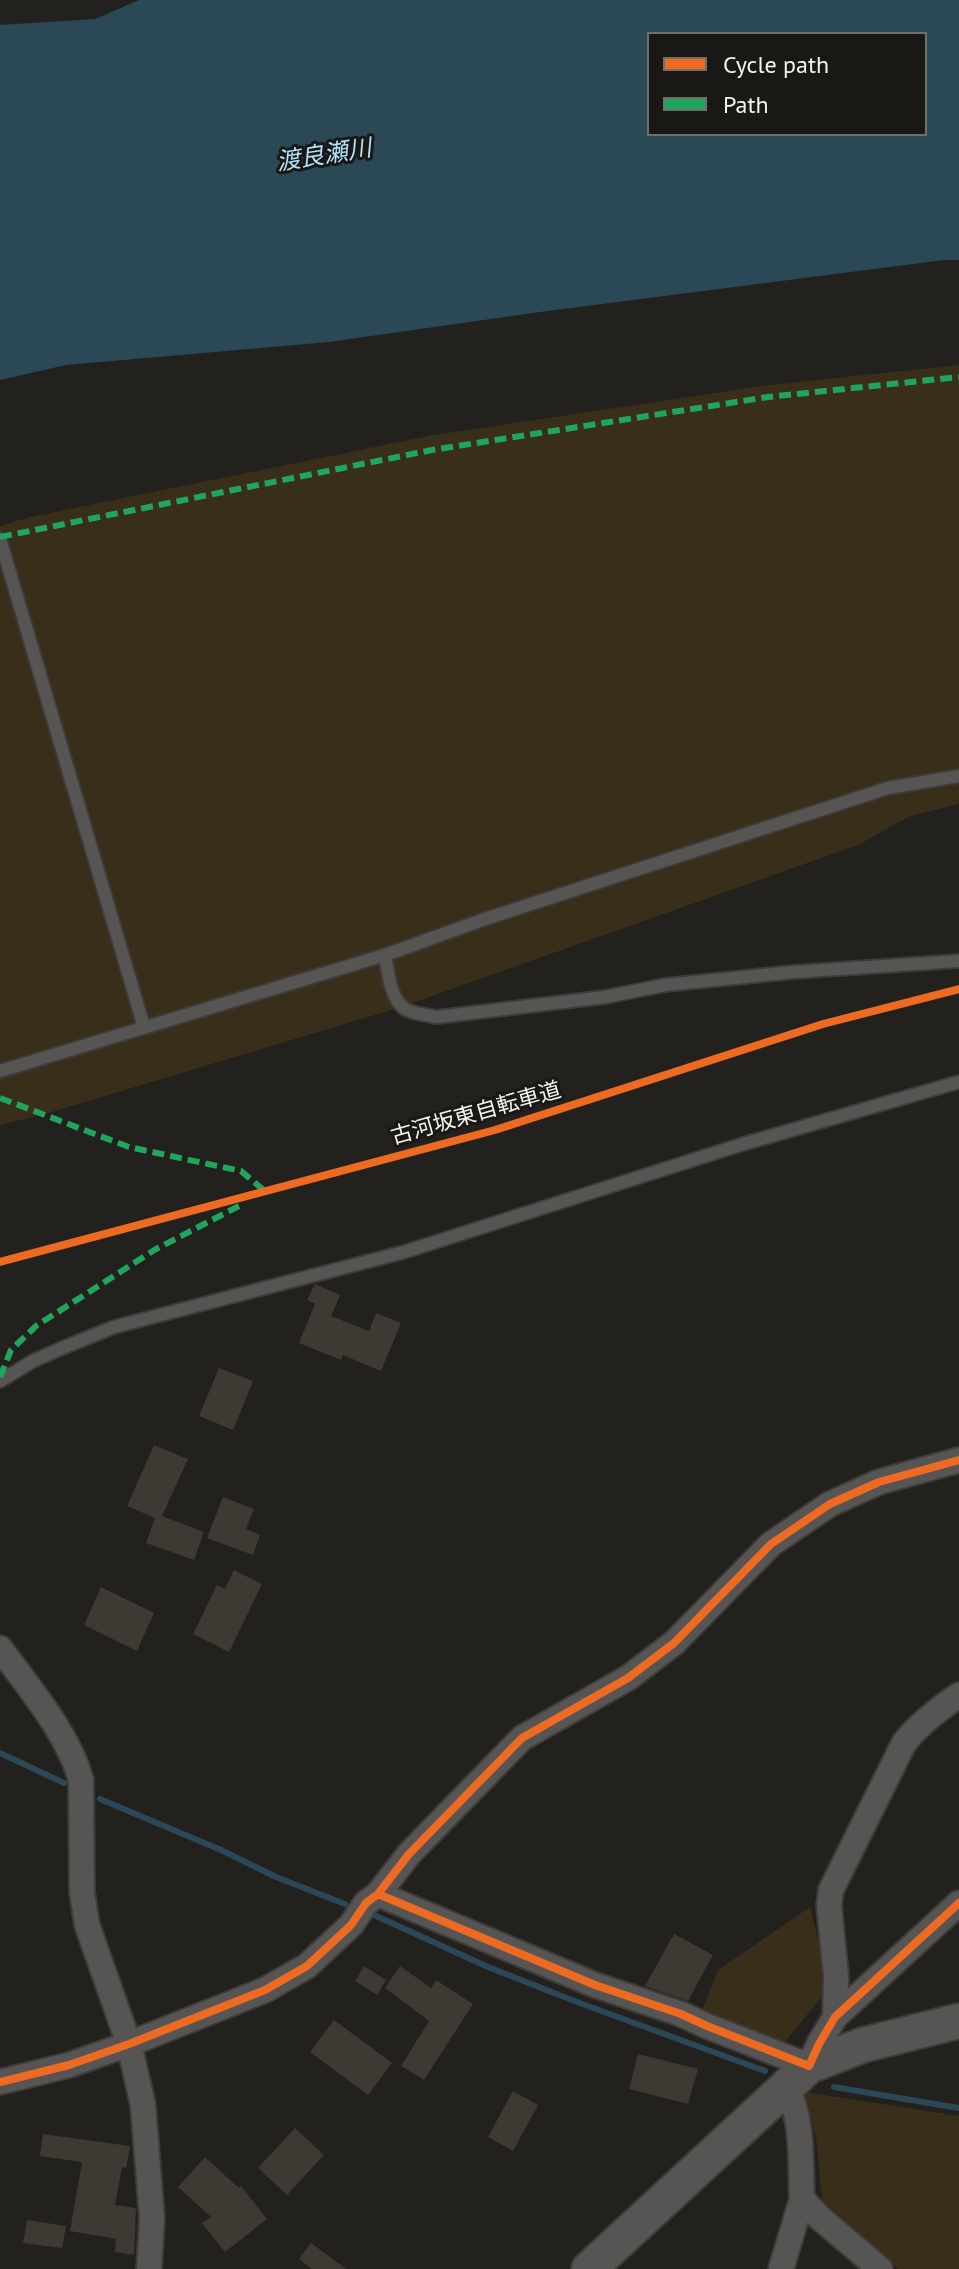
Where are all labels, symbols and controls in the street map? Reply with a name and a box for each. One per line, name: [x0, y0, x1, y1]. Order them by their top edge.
legend: [647, 32, 927, 136]
text: Cycle path: [723, 49, 829, 80]
text: Path: [723, 89, 769, 120]
water label: 渡良瀬川: [274, 134, 374, 178]
street label: 古河坂東自転車道: [388, 1077, 564, 1151]

